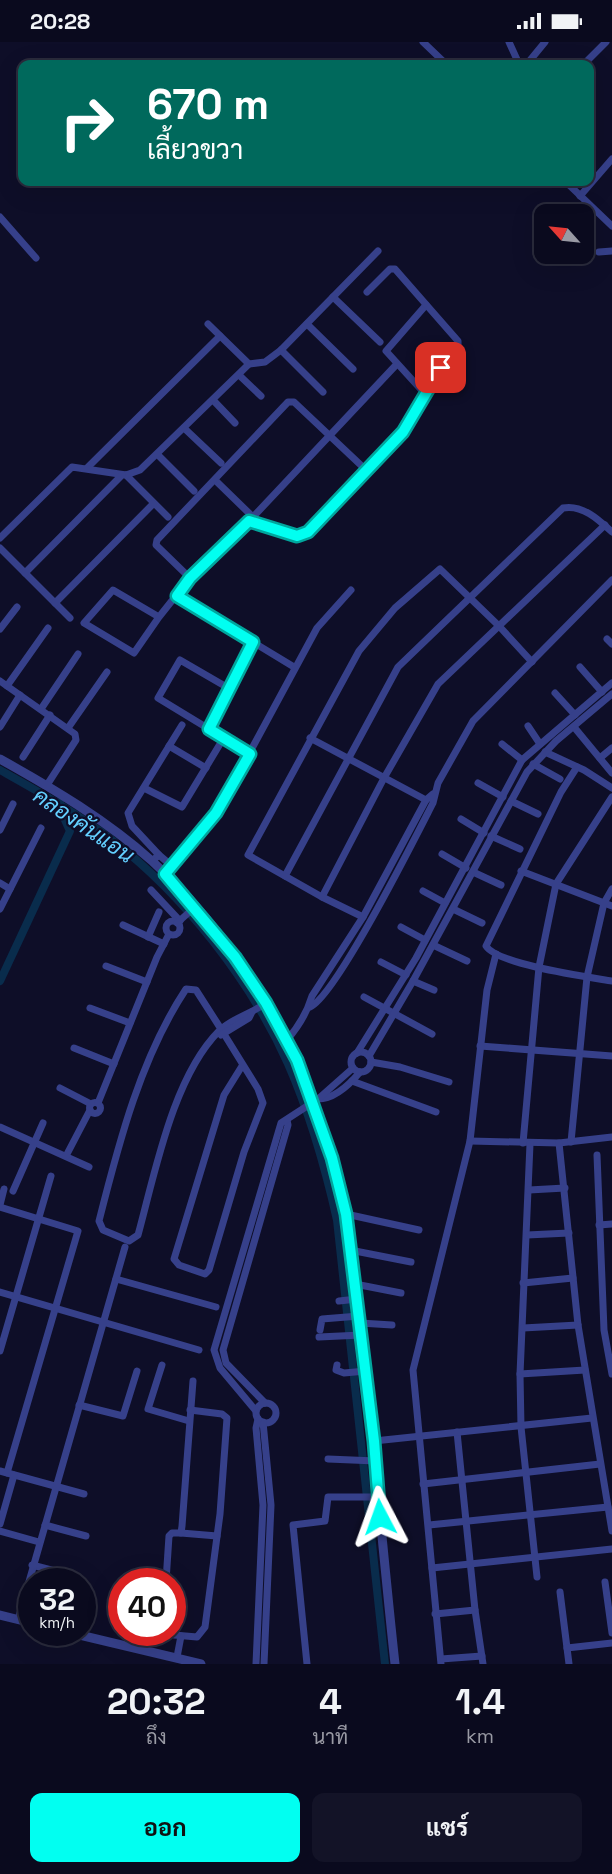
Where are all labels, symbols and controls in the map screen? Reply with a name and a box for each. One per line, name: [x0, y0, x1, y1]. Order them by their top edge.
text: 20:28: [30, 7, 90, 35]
text: 670 m: [147, 78, 269, 131]
icon: right: [48, 84, 126, 162]
text: เลี้ยวขวา: [147, 132, 243, 167]
north arrow: [534, 204, 594, 264]
map controls: [534, 204, 594, 264]
pin: [415, 342, 466, 393]
icon: arrive: [424, 351, 457, 384]
water label: คลองคันแอน: [28, 781, 140, 869]
position arrow: [348, 1485, 412, 1549]
speed limit sign: 40: [108, 1568, 186, 1646]
text: 32: [39, 1580, 75, 1619]
text: km/h: [39, 1613, 75, 1632]
text: 20:32: [107, 1679, 206, 1725]
text: 4: [319, 1679, 342, 1725]
text: 1.4: [455, 1679, 505, 1725]
text: km: [466, 1723, 494, 1749]
text: ถึง: [146, 1724, 167, 1750]
text: นาที: [313, 1724, 348, 1750]
button: ออก: [30, 1793, 300, 1862]
button: แชร์: [312, 1793, 582, 1862]

